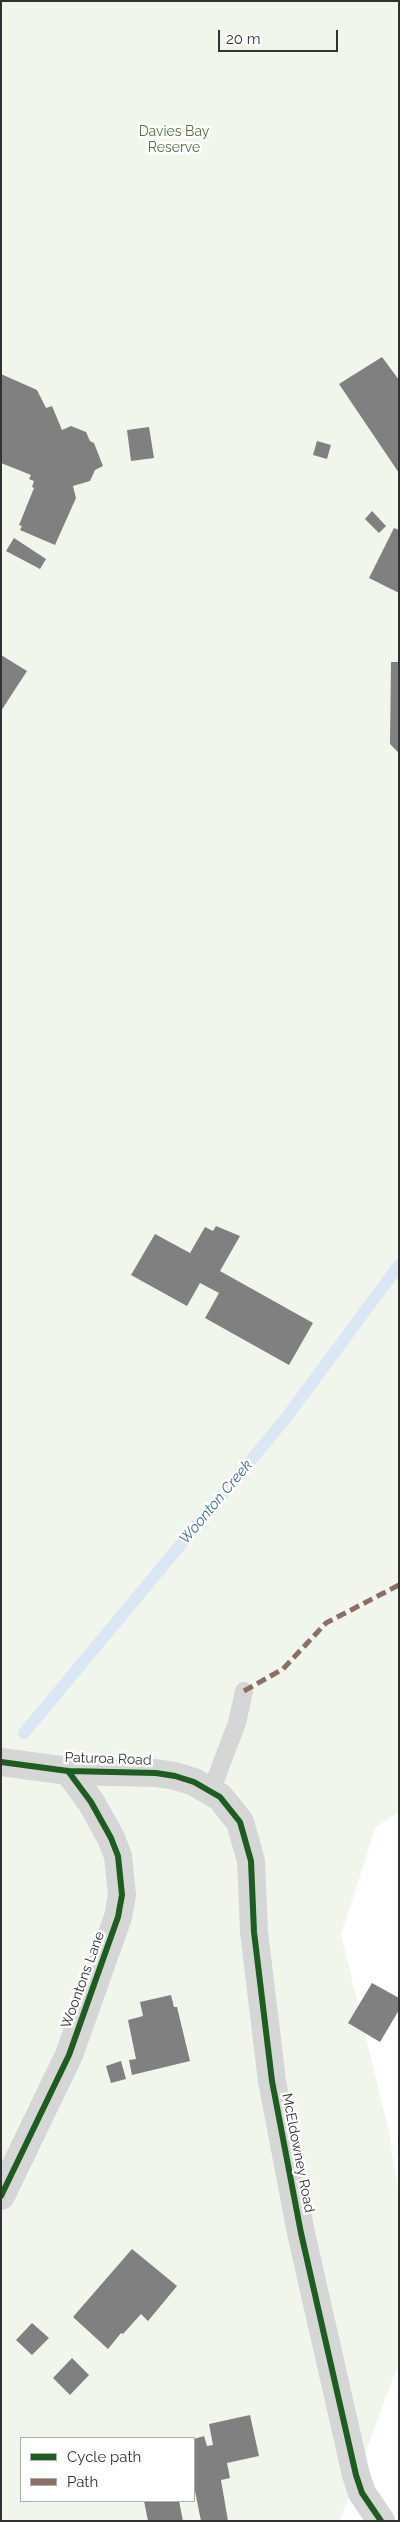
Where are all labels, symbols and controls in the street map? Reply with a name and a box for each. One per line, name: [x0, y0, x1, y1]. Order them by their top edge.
scale bar: [220, 20, 340, 52]
text: 20 m: [226, 30, 261, 48]
park label: Davies Bay Reserve: [139, 124, 209, 156]
water label: Woonton Creek: [176, 1456, 256, 1548]
street label: Paturoa Road: [64, 1749, 152, 1769]
street label: Woontons Lane: [58, 1929, 108, 2031]
street label: McEldowney Road: [278, 2092, 318, 2214]
legend: [20, 2437, 195, 2502]
text: Cycle path: [67, 2448, 141, 2466]
text: Path: [67, 2473, 98, 2491]

